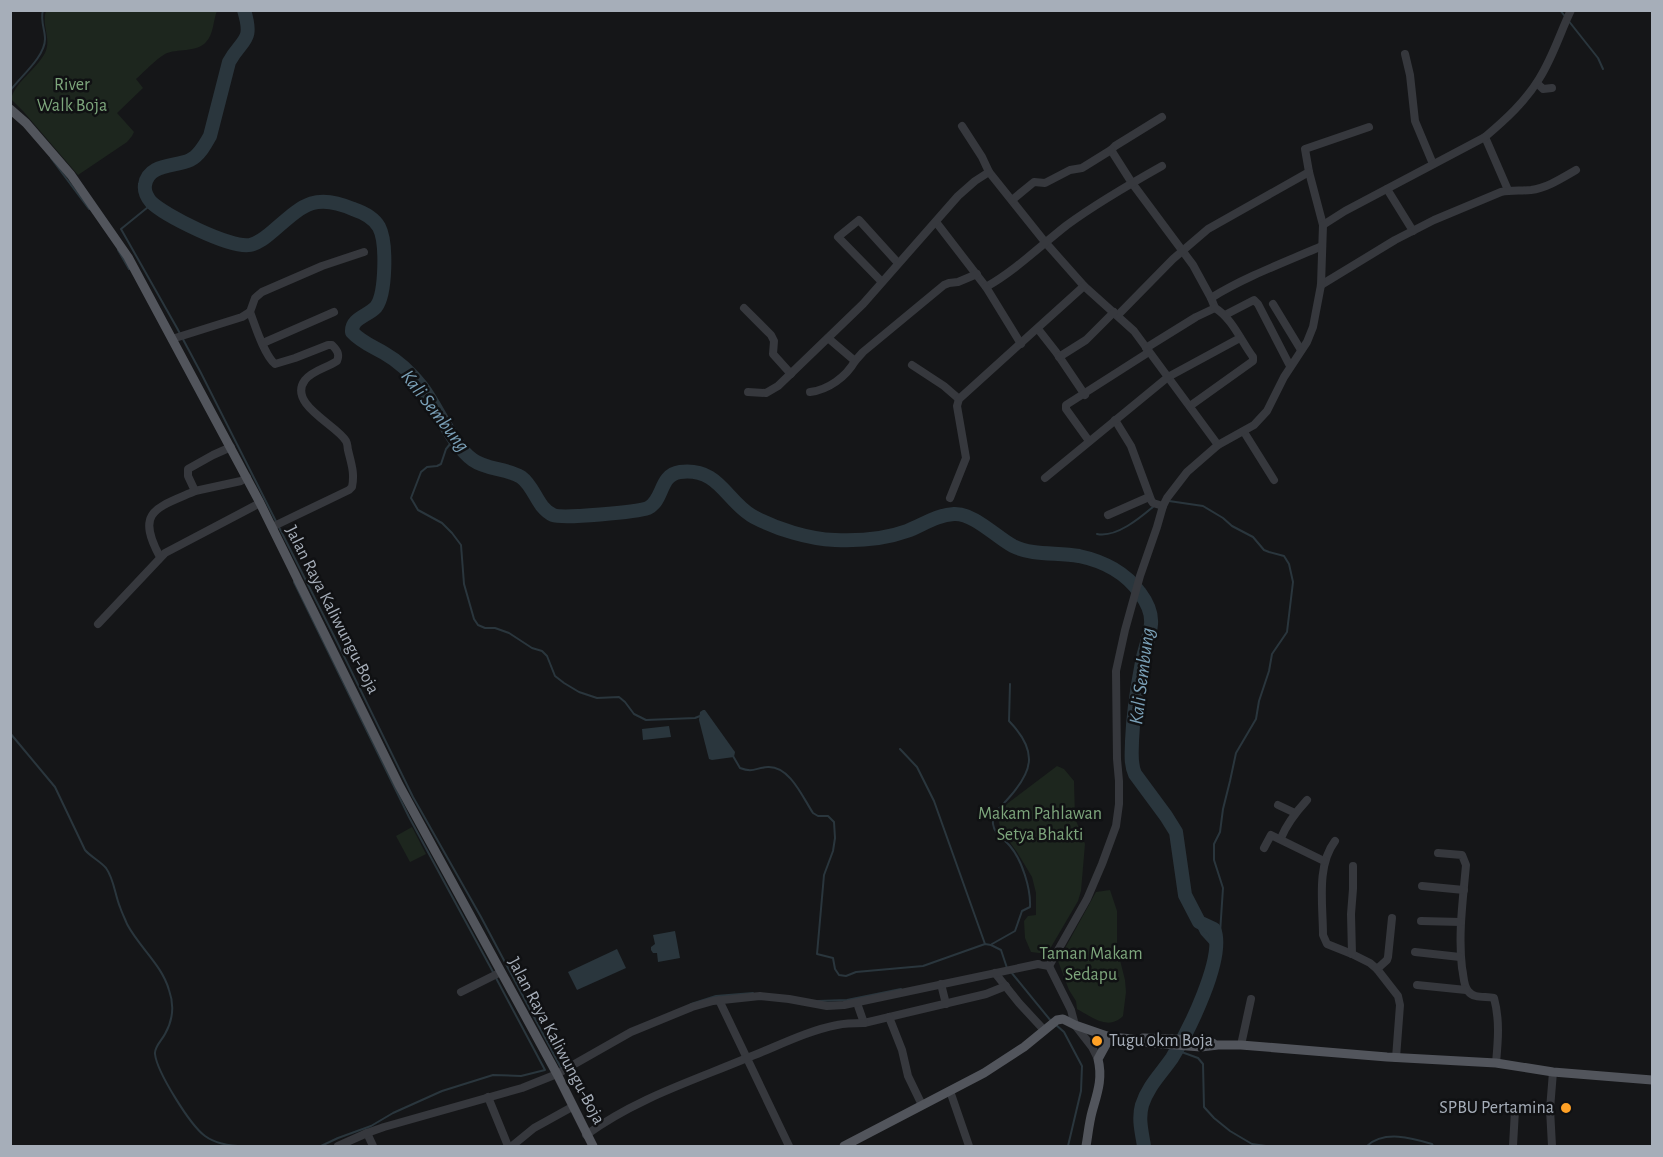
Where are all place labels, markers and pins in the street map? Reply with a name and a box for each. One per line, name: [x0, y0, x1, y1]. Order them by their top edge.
place label: Tugu 0km Boja: [1109, 1032, 1213, 1050]
marker: Tugu 0km Boja: [1090, 1034, 1104, 1048]
place label: SPBU Pertamina: [1439, 1099, 1554, 1117]
marker: SPBU Pertamina: [1559, 1101, 1573, 1115]

